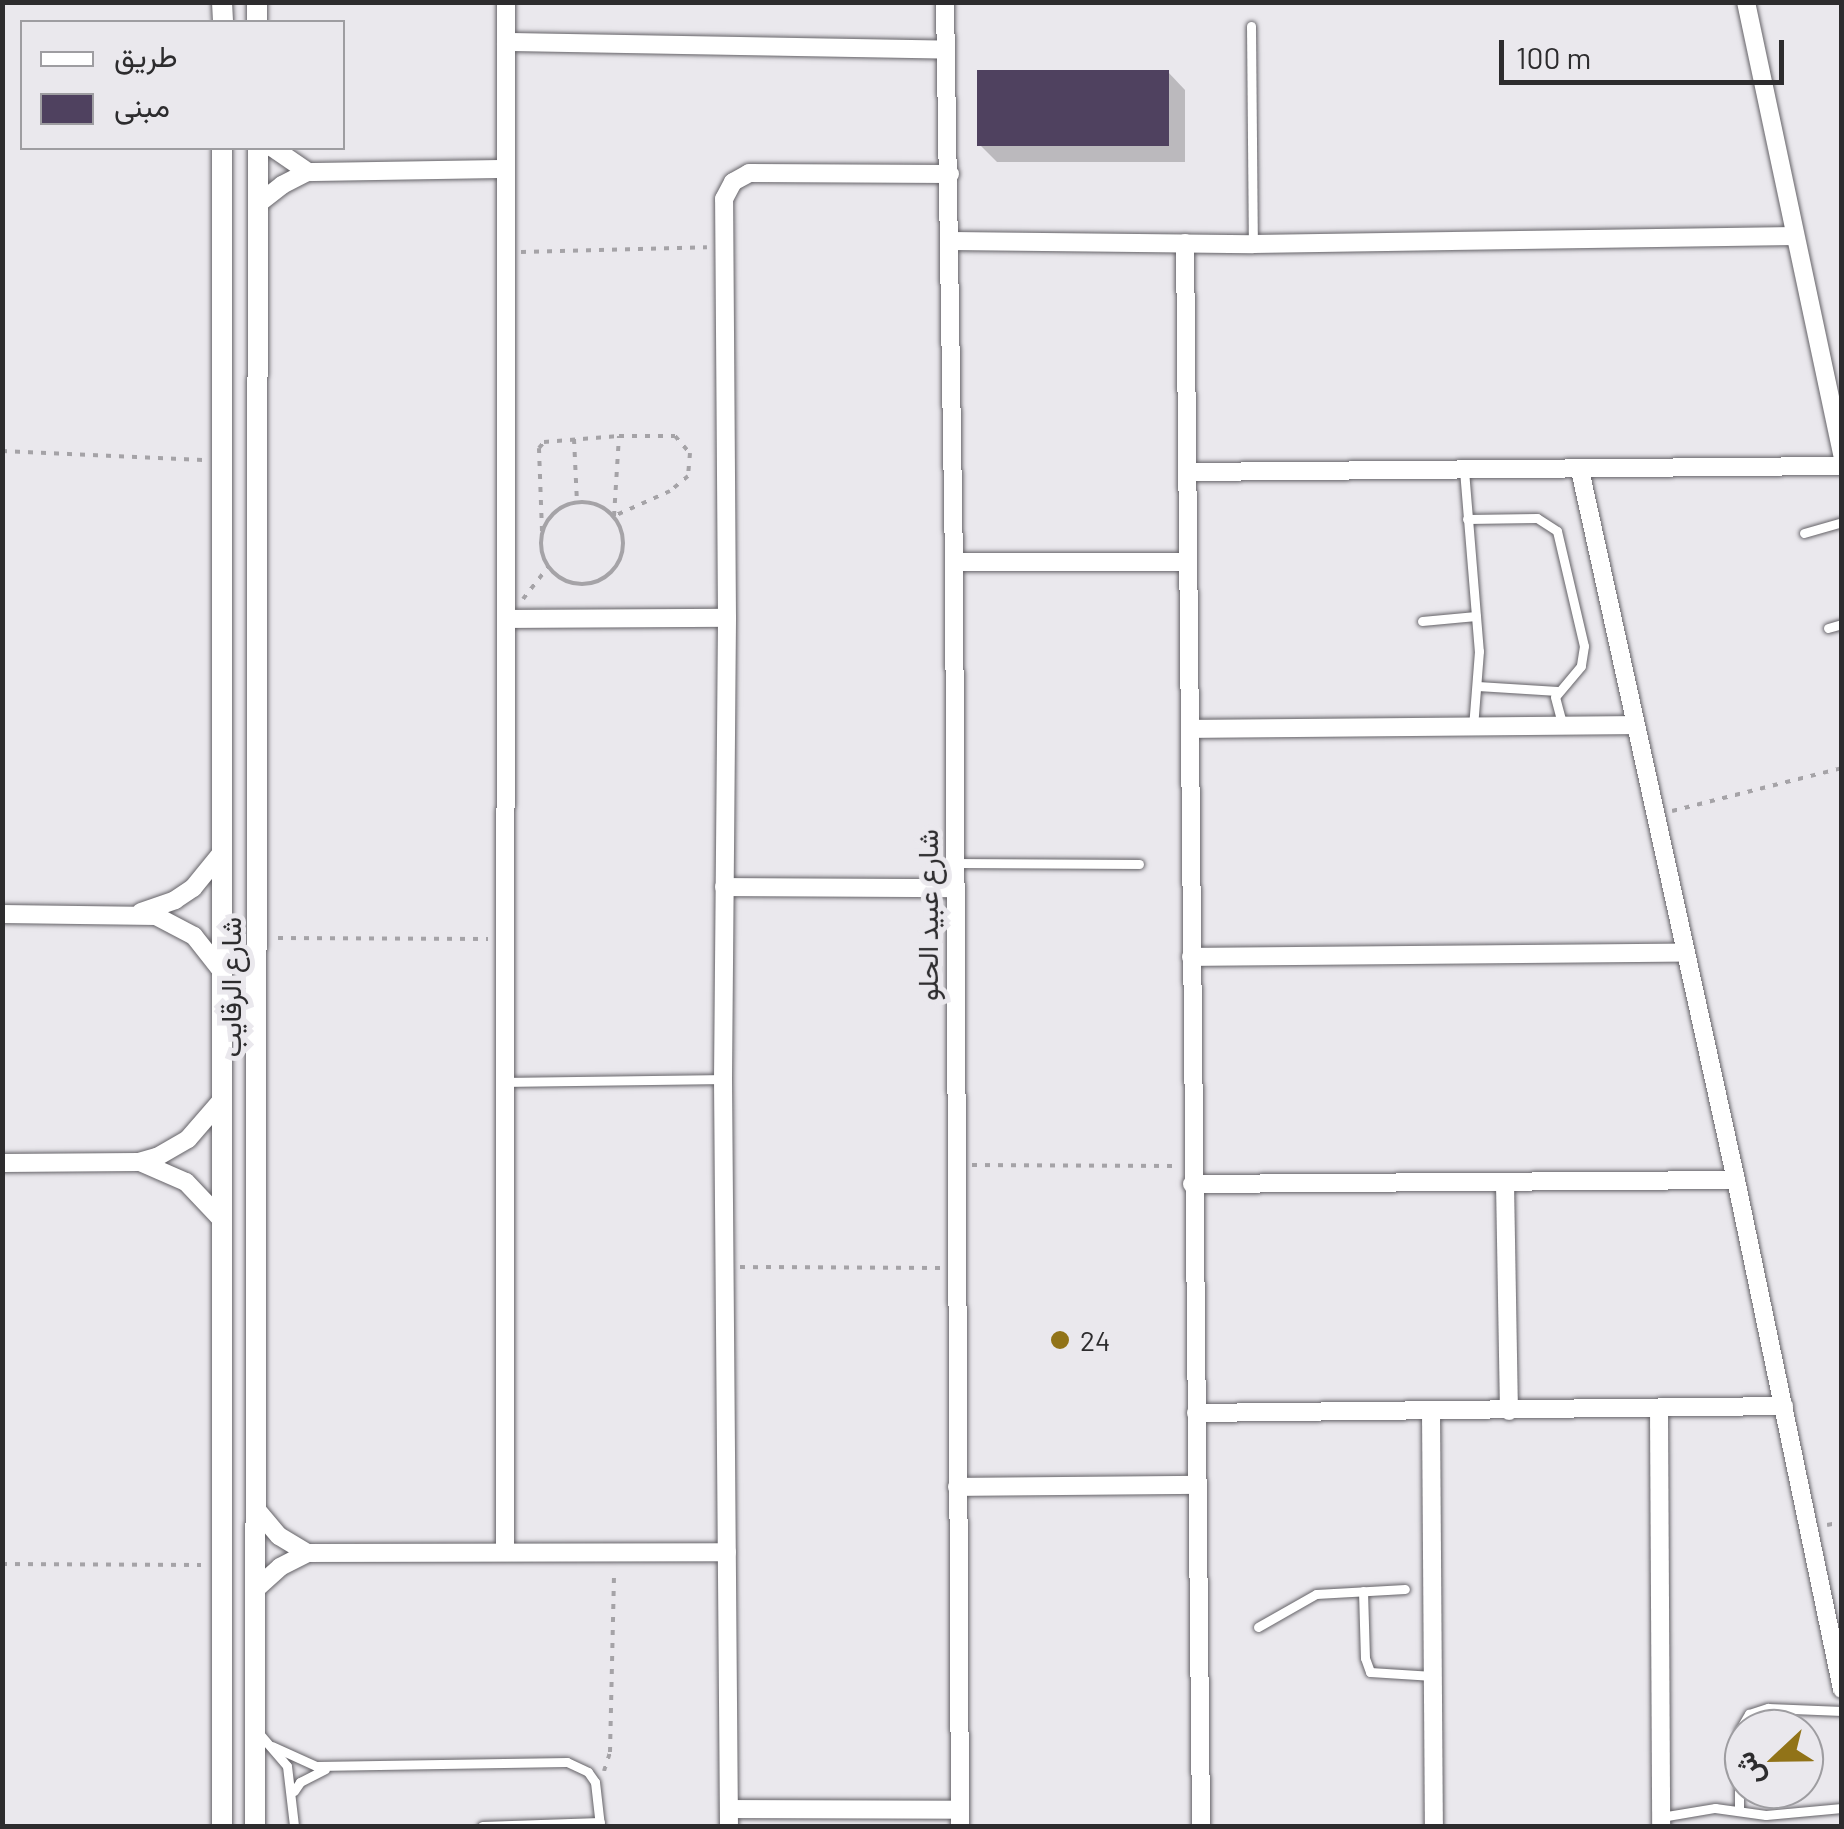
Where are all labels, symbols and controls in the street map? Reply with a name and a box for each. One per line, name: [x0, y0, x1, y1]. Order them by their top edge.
legend: [20, 20, 345, 150]
scale bar: [1504, 20, 1789, 82]
text: طريق: [114, 37, 178, 73]
text: 100 m: [1516, 39, 1591, 75]
text: مبنى: [114, 87, 170, 123]
street label: شارع عبيد الحلو: [910, 829, 944, 1001]
street label: شارع الرقايب: [213, 917, 247, 1057]
place label: 24: [1080, 1323, 1110, 1357]
marker: 24: [1049, 1329, 1071, 1351]
north arrow: [1724, 1709, 1824, 1809]
text: ش: [1726, 1748, 1770, 1791]

